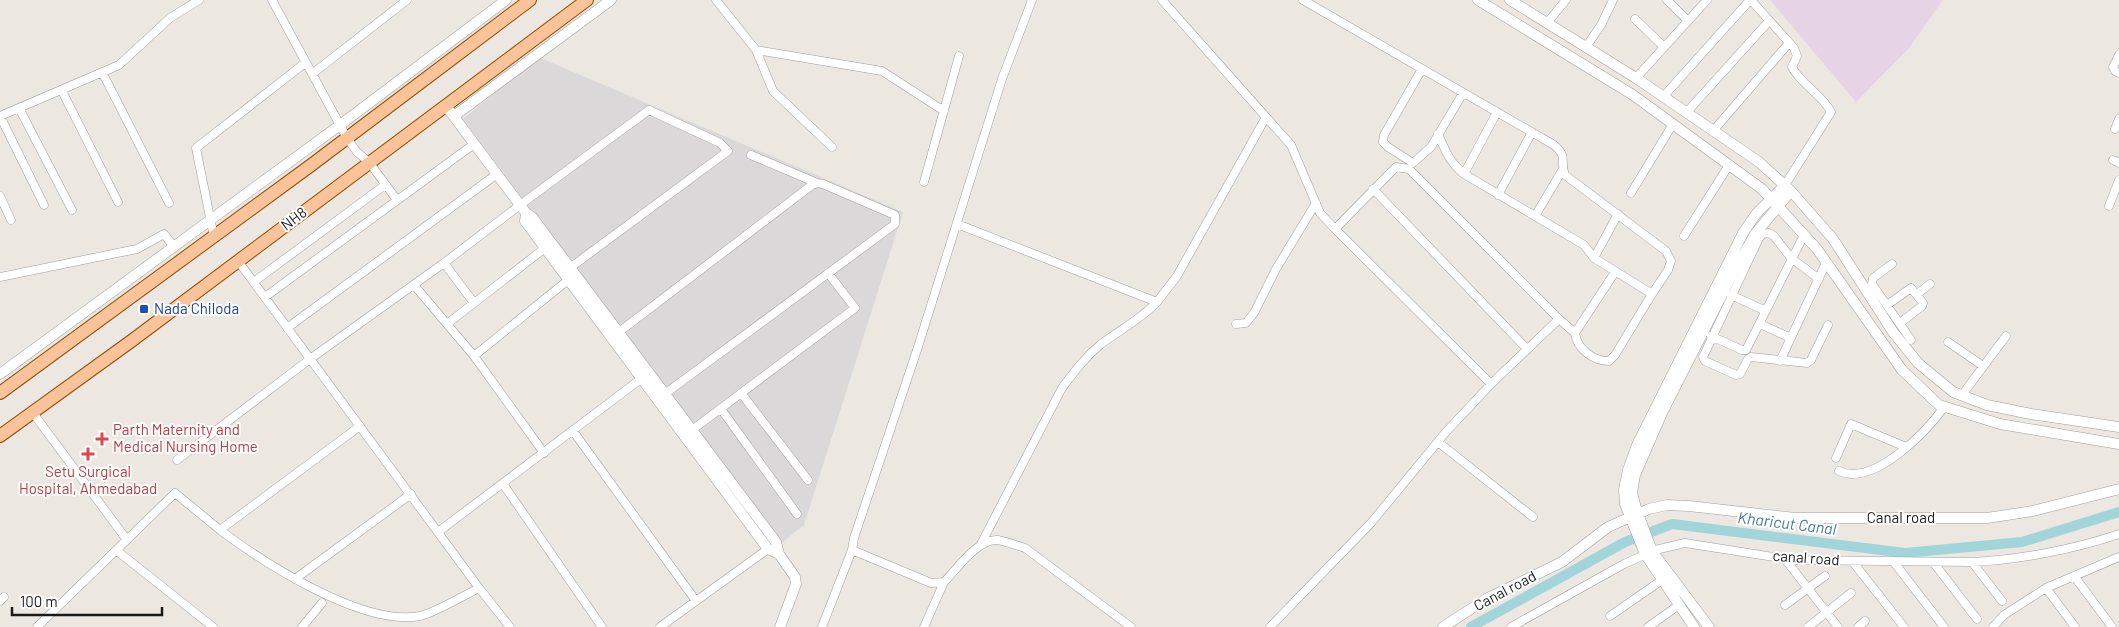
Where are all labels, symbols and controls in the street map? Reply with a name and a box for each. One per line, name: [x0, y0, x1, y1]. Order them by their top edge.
street label: NH8: [277, 203, 310, 234]
place label: Nada Chiloda: [154, 299, 239, 317]
marker: Nada Chiloda: [138, 303, 150, 315]
place label: Parth Maternity and Medical Nursing Home: [113, 420, 258, 455]
marker: Parth Maternity and Medical Nursing Home: [95, 432, 109, 446]
marker: Setu Surgical Hospital, Ahmedabad: [81, 447, 95, 461]
place label: Setu Surgical Hospital, Ahmedabad: [19, 462, 157, 497]
water label: Kharicut Canal: [1737, 507, 1838, 538]
street label: Canal road: [1867, 508, 1935, 526]
street label: canal road: [1772, 546, 1840, 568]
street label: Canal road: [1470, 566, 1539, 614]
scale bar: [12, 584, 162, 616]
text: 100 m: [20, 592, 58, 610]

